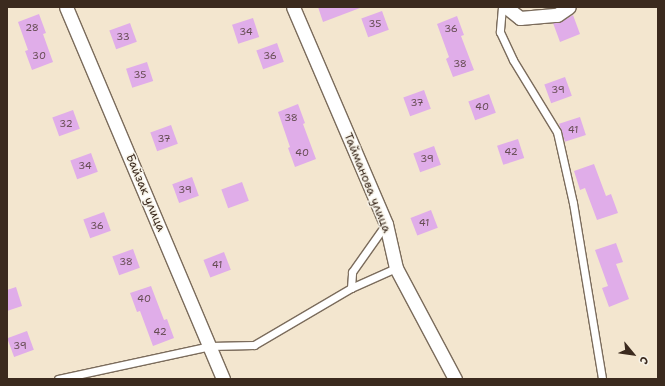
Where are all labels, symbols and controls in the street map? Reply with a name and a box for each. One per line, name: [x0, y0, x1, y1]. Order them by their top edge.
house number: 35: [369, 18, 381, 30]
house number: 28: [25, 22, 39, 34]
house number: 36: [444, 23, 458, 35]
house number: 34: [239, 26, 253, 38]
house number: 33: [116, 31, 130, 43]
house number: 30: [32, 50, 46, 62]
house number: 36: [263, 50, 277, 62]
house number: 38: [453, 58, 467, 70]
house number: 35: [134, 69, 146, 81]
house number: 39: [551, 84, 565, 96]
house number: 37: [410, 97, 424, 109]
house number: 40: [475, 101, 489, 113]
house number: 38: [284, 112, 298, 124]
house number: 32: [59, 118, 73, 130]
house number: 41: [568, 124, 578, 136]
street label: Тайманова улица: [340, 131, 394, 235]
house number: 37: [157, 133, 171, 145]
house number: 42: [504, 146, 518, 158]
house number: 40: [295, 147, 309, 159]
street label: Байзак улица: [122, 152, 168, 234]
house number: 39: [420, 153, 434, 165]
house number: 34: [78, 160, 92, 172]
house number: 39: [178, 184, 192, 196]
house number: 41: [419, 217, 429, 229]
house number: 36: [90, 220, 104, 232]
house number: 38: [119, 256, 133, 268]
house number: 41: [212, 259, 222, 271]
house number: 40: [137, 293, 151, 305]
house number: 42: [153, 326, 167, 338]
north arrow: [613, 334, 653, 374]
house number: 39: [13, 340, 27, 352]
text: С: [636, 353, 652, 367]

